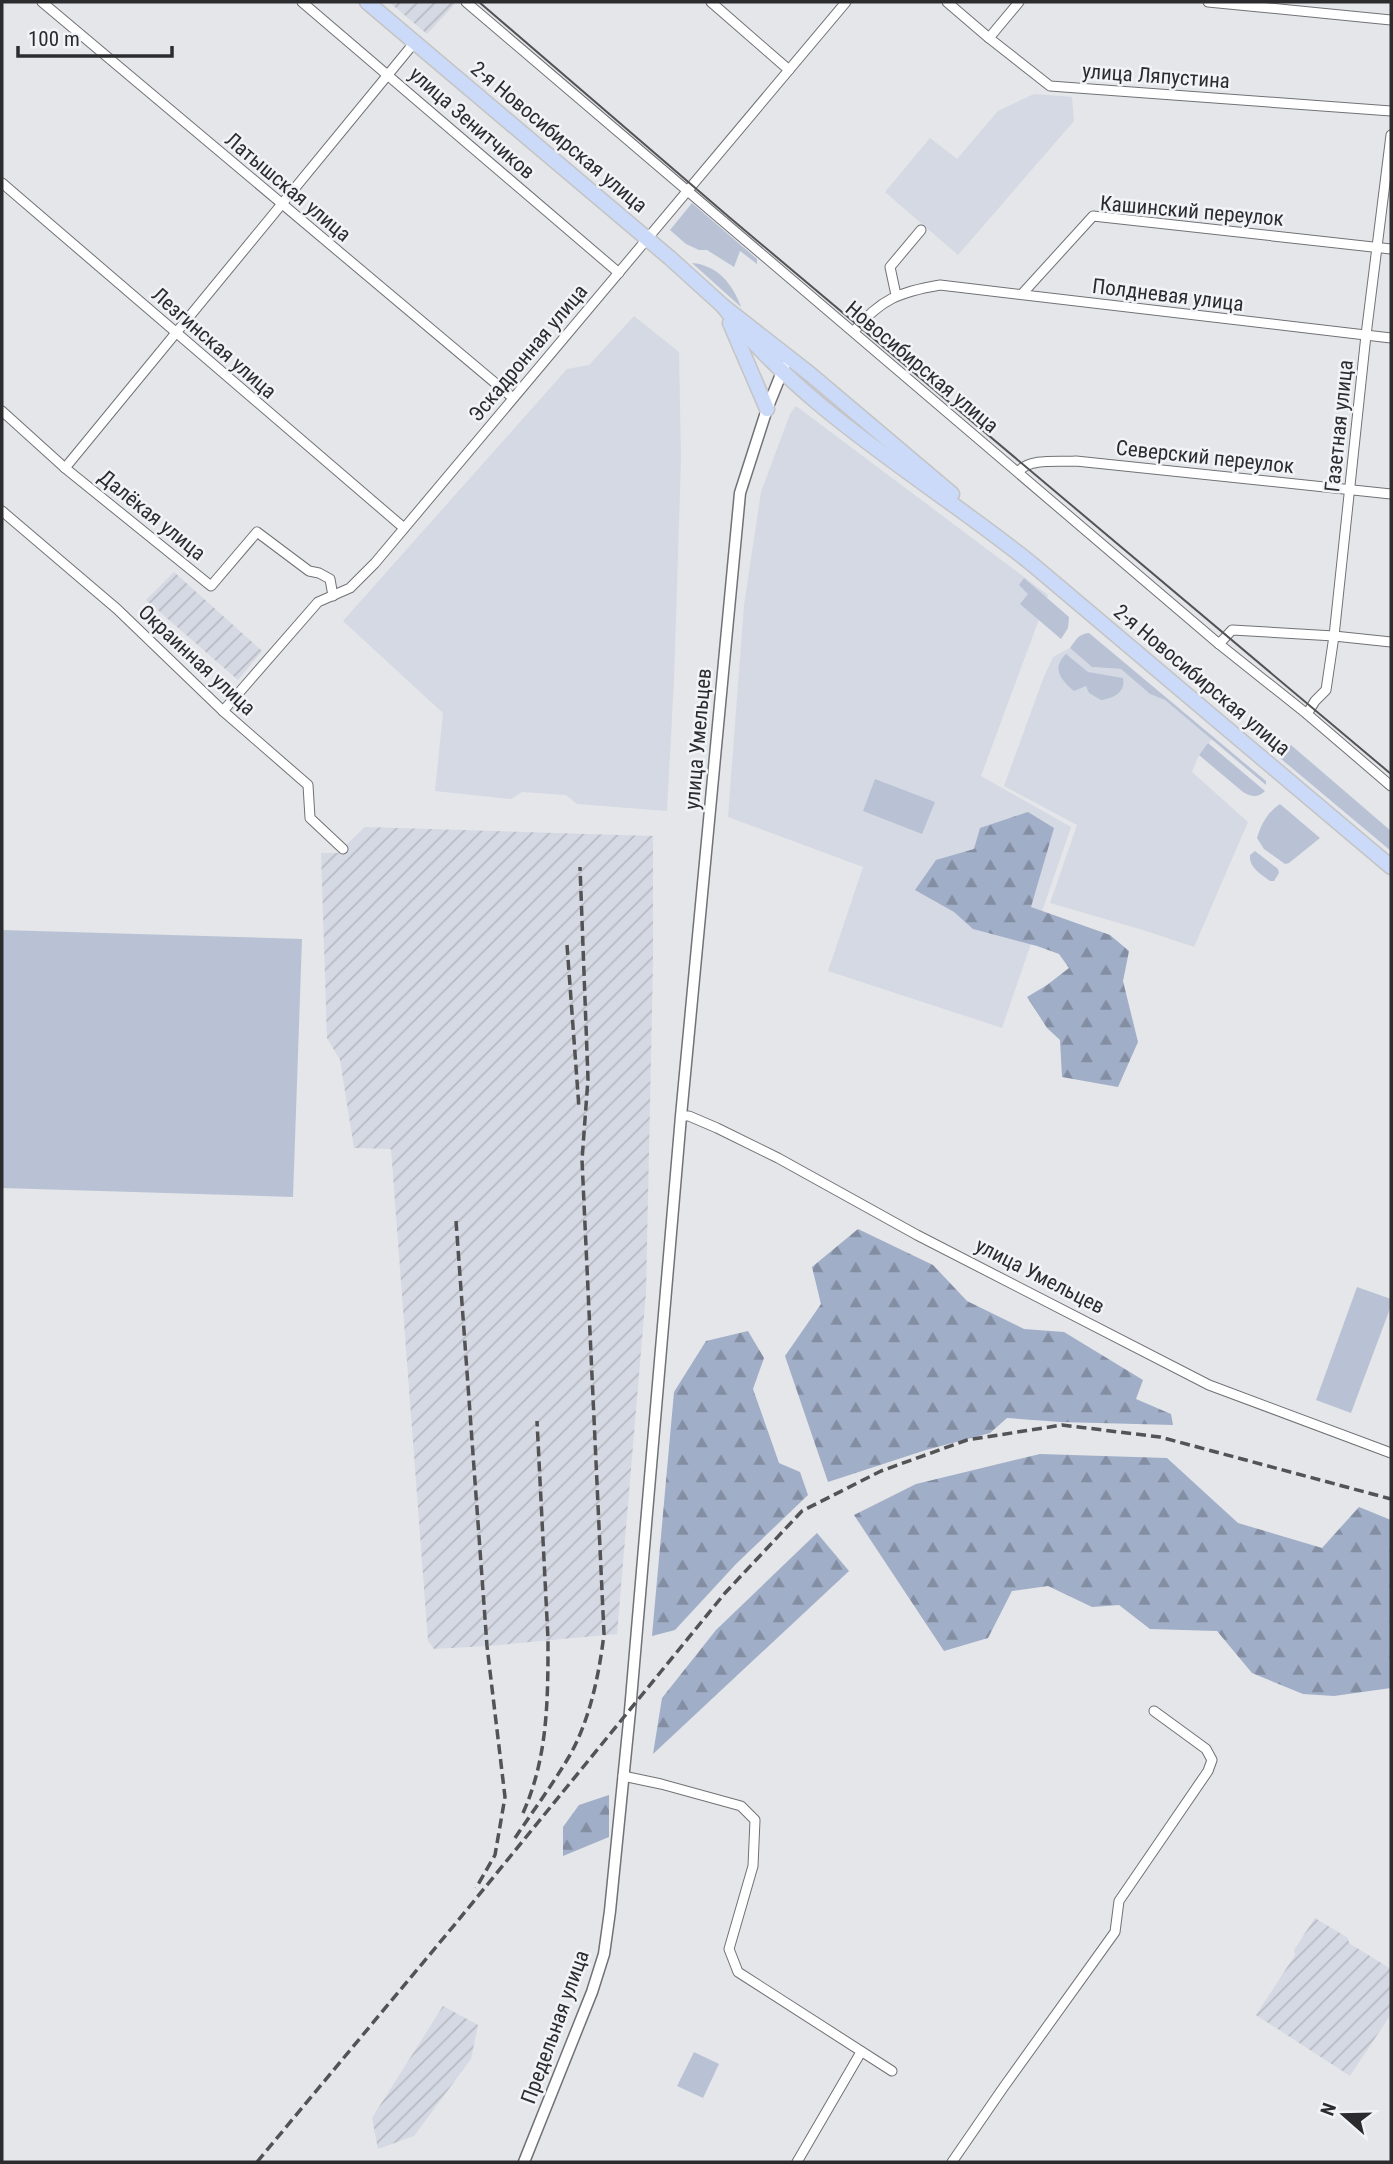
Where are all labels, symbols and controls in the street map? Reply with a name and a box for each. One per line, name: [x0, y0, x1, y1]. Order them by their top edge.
scale bar: [18, 14, 172, 58]
text: 100 m: [28, 27, 80, 51]
street label: 2-я Новосибирская улица: [466, 56, 652, 218]
street label: улица Ляпустина: [1081, 59, 1231, 93]
street label: улица Зенитчиков: [404, 62, 540, 184]
street label: Латышская улица: [220, 128, 356, 246]
street label: Кашинский переулок: [1099, 191, 1285, 231]
street label: Полдневая улица: [1091, 274, 1245, 316]
street label: Эскадронная улица: [464, 280, 592, 426]
street label: Лезгинская улица: [147, 282, 281, 404]
street label: Новосибирская улица: [841, 296, 1003, 438]
street label: Газетная улица: [1320, 359, 1358, 493]
street label: Северский переулок: [1115, 436, 1295, 478]
street label: Далёкая улица: [94, 465, 210, 565]
street label: 2-я Новосибирская улица: [1109, 599, 1295, 761]
street label: Окраинная улица: [134, 600, 260, 720]
street label: улица Умельцев: [680, 667, 716, 811]
street label: улица Умельцев: [971, 1233, 1109, 1319]
street label: Предельная улица: [516, 1947, 594, 2107]
north arrow: [1309, 2080, 1379, 2150]
text: N: [1316, 2100, 1341, 2119]

